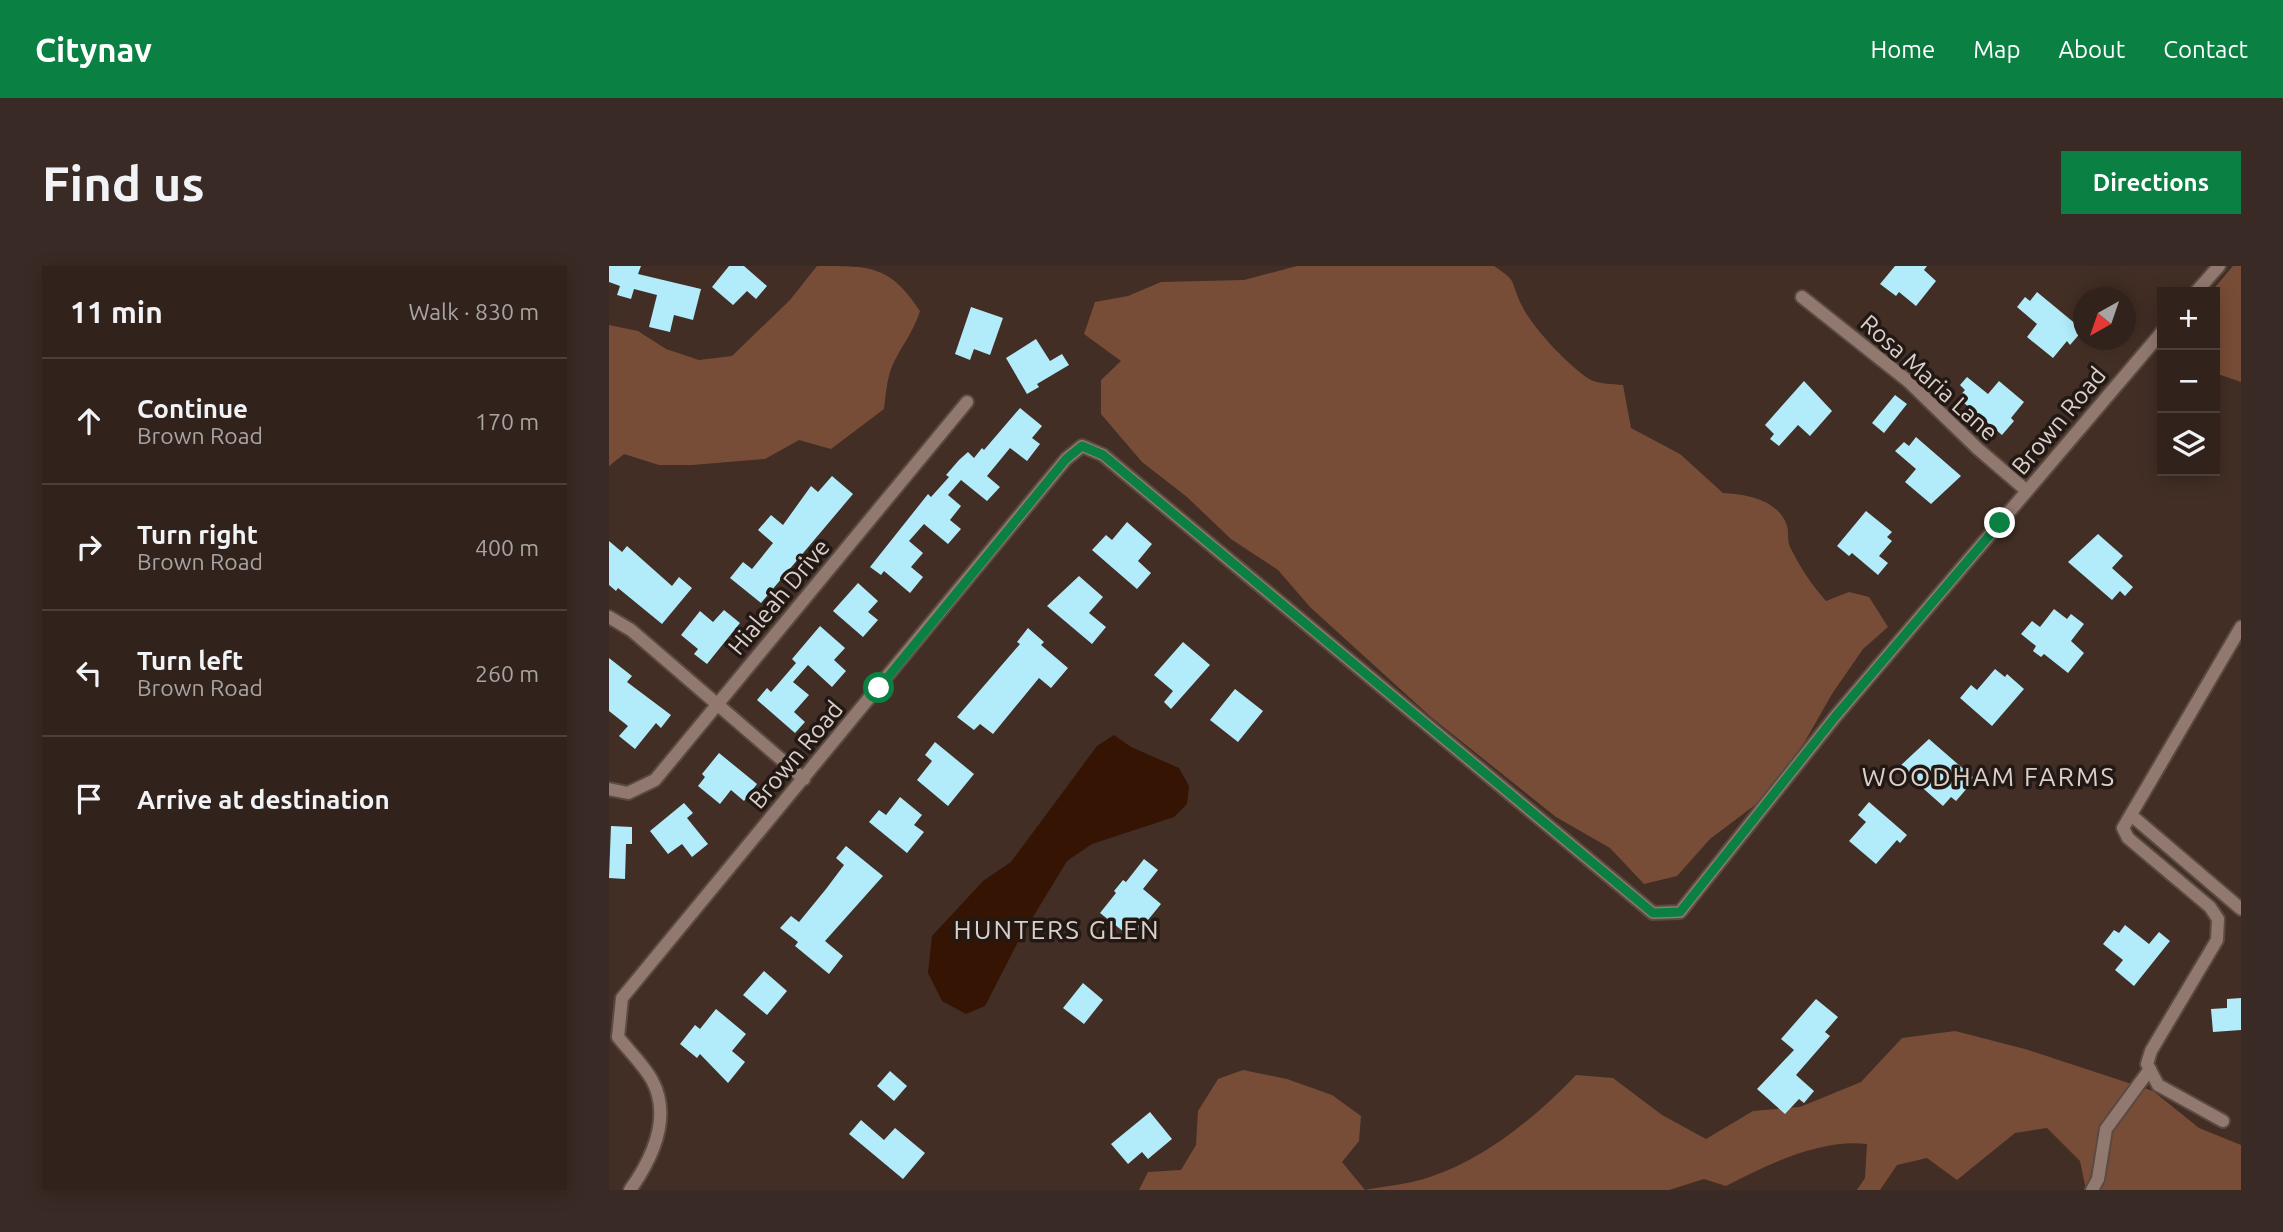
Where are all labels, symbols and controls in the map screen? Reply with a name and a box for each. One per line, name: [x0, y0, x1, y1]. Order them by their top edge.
text: Citynav: [35, 31, 152, 68]
text: Home: [1870, 36, 1935, 63]
text: Map: [1973, 36, 2020, 63]
text: About: [2058, 36, 2125, 63]
text: Contact: [2163, 36, 2248, 63]
button: Directions: [2061, 151, 2241, 214]
text: Find us: [42, 155, 205, 210]
north arrow: [2073, 287, 2136, 350]
map controls: [2157, 287, 2220, 476]
button: +: [2157, 287, 2220, 350]
text: 11 min: [70, 295, 163, 329]
text: Walk · 830 m: [408, 299, 539, 324]
street label: Rosa Maria Lane: [1855, 309, 2003, 446]
button: −: [2157, 350, 2220, 413]
street label: Brown Road: [2006, 362, 2111, 480]
text: Continue: [137, 394, 248, 423]
icon: ahead: [70, 402, 108, 440]
text: 170 m: [475, 409, 539, 434]
button: layers: [2157, 413, 2220, 476]
text: Brown Road: [137, 423, 263, 448]
route end: [1984, 507, 2015, 538]
text: Turn right: [137, 520, 258, 549]
icon: right: [70, 528, 108, 566]
street label: Hialeah Drive: [722, 533, 835, 660]
text: 400 m: [475, 535, 539, 560]
text: Brown Road: [137, 549, 263, 574]
text: Turn left: [137, 646, 243, 675]
icon: left: [70, 654, 108, 692]
text: 260 m: [475, 661, 539, 686]
route start: [863, 672, 894, 703]
text: Brown Road: [137, 675, 263, 700]
street label: Brown Road: [743, 696, 848, 814]
district label: WOODHAM FARMS: [1862, 762, 2116, 791]
icon: arrive: [70, 780, 108, 818]
text: Arrive at destination: [137, 785, 390, 814]
district label: HUNTERS GLEN: [954, 915, 1160, 944]

